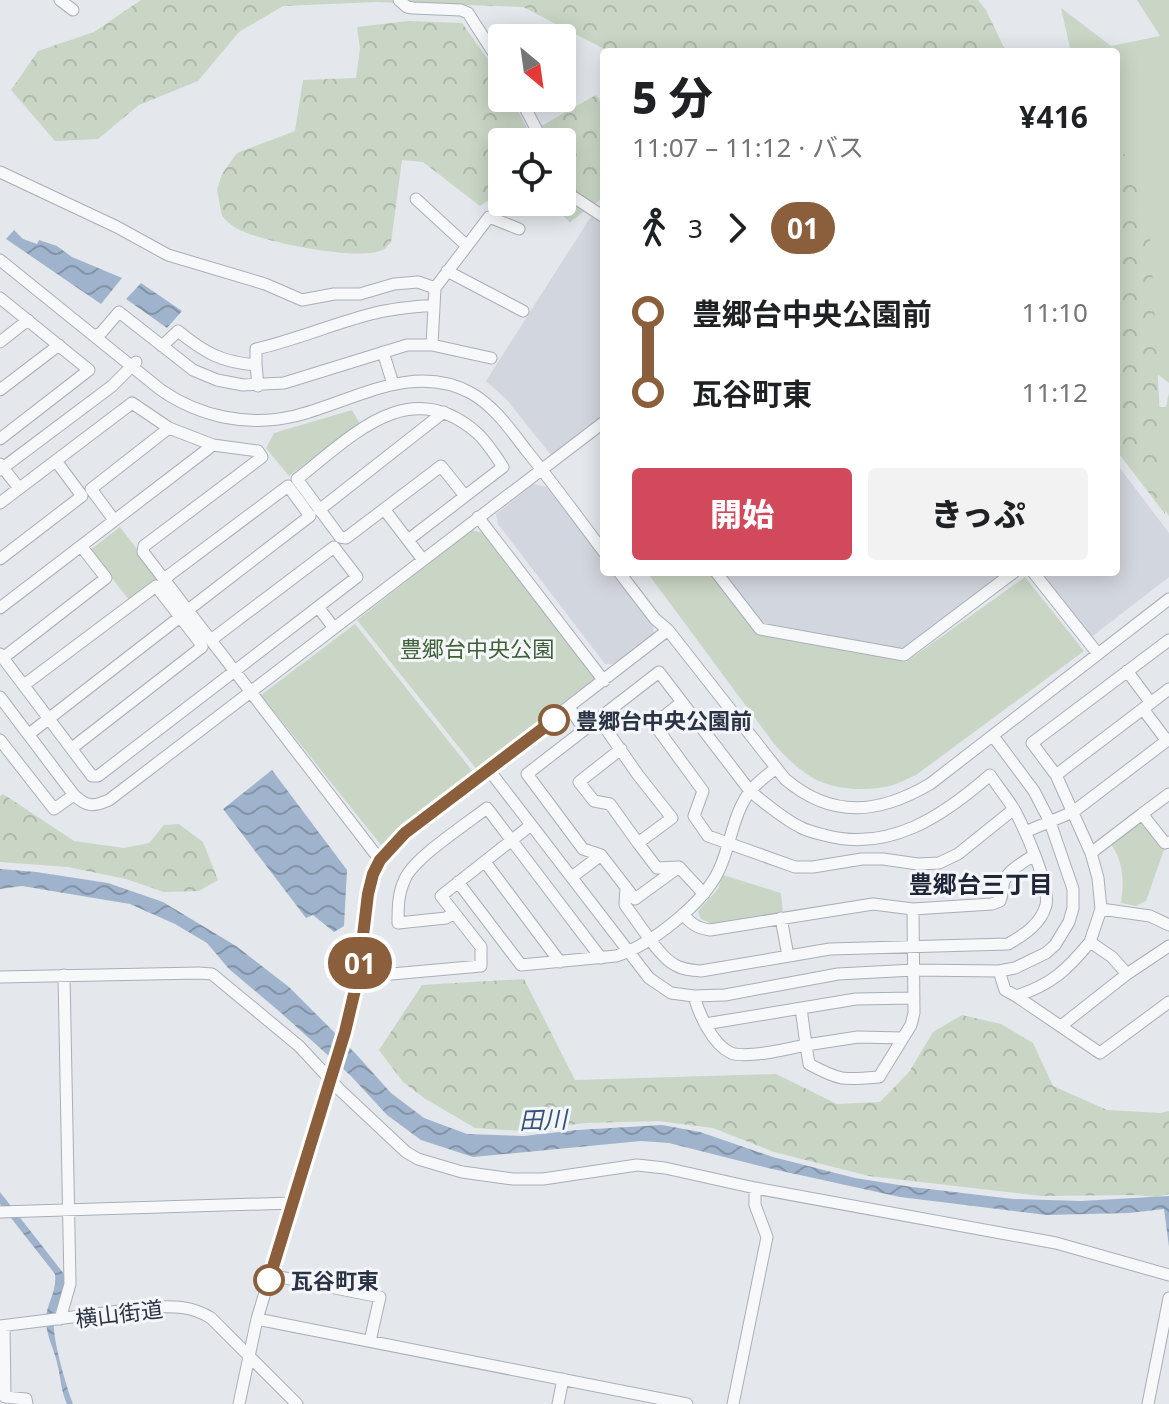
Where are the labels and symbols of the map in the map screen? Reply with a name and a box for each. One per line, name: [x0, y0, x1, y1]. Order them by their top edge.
north arrow: [488, 24, 576, 112]
park label: 豊郷台中央公園: [400, 633, 554, 663]
marker: 豊郷台中央公園前: [539, 705, 569, 735]
place label: 豊郷台中央公園前: [576, 705, 752, 735]
district label: 豊郷台三丁目: [909, 867, 1053, 900]
line badge: 01: [324, 937, 396, 989]
water label: 田川: [518, 1102, 571, 1136]
marker: 瓦谷町東: [254, 1265, 284, 1295]
place label: 瓦谷町東: [291, 1265, 379, 1295]
street label: 横山街道: [73, 1293, 165, 1333]

